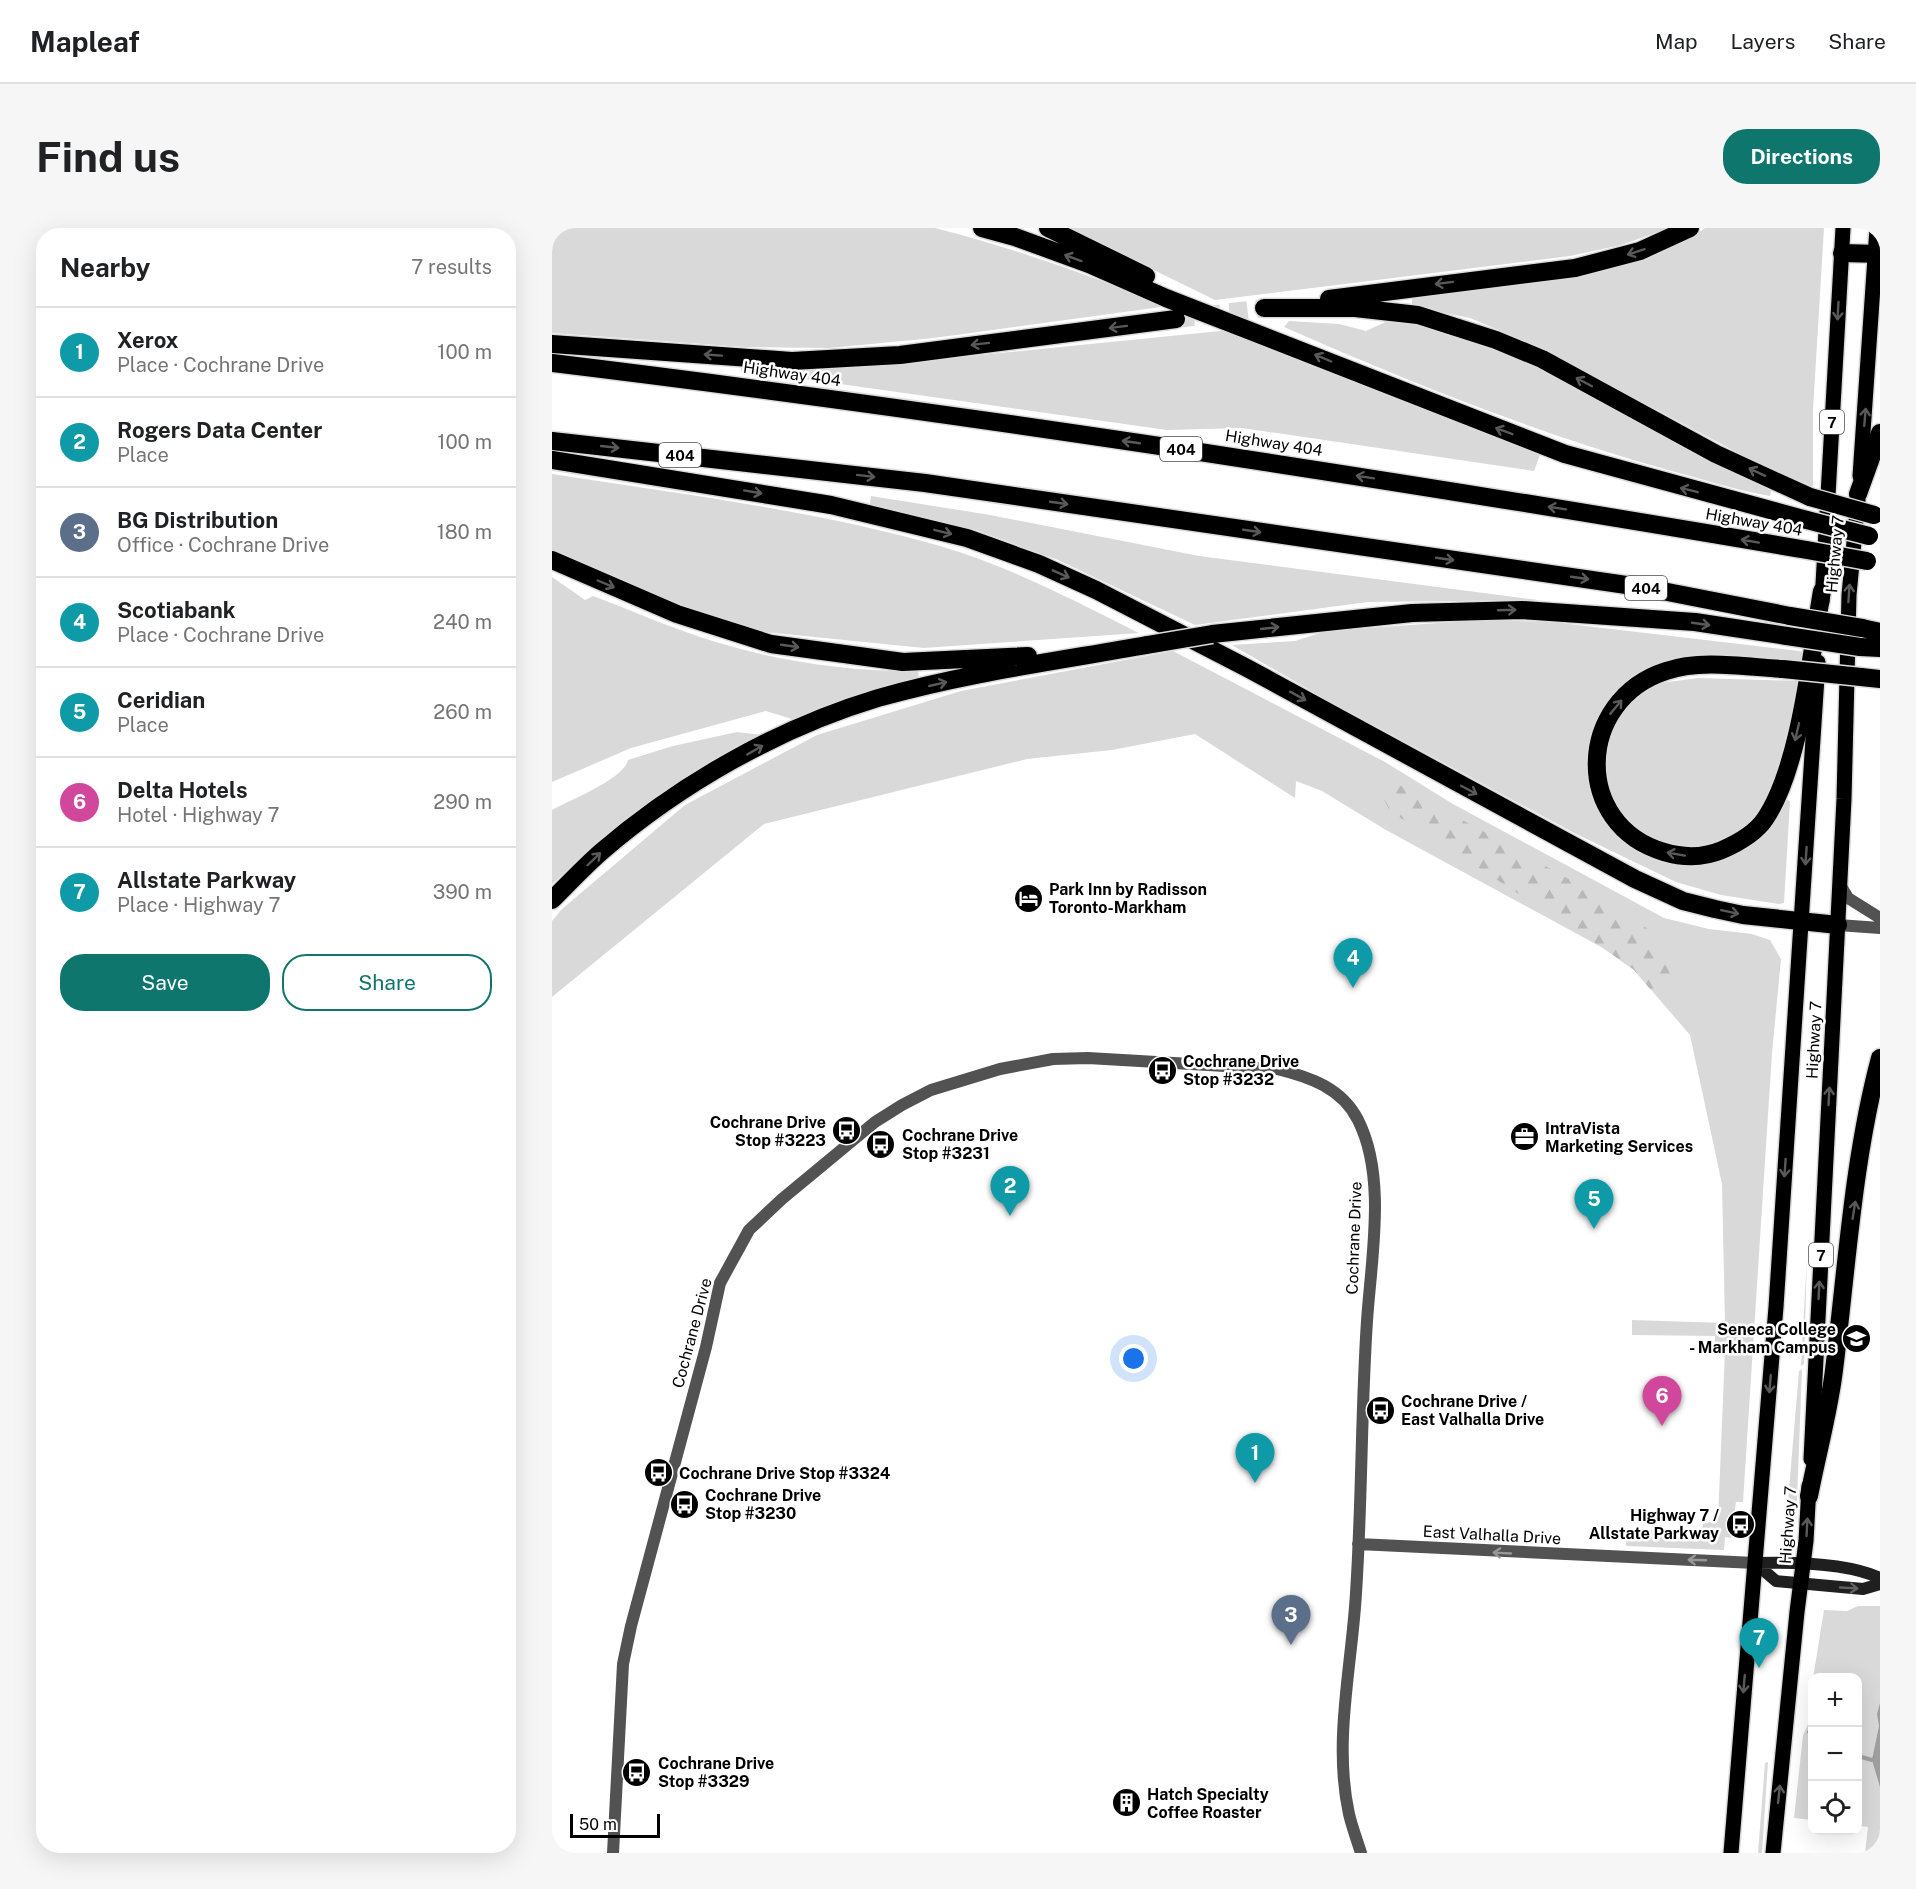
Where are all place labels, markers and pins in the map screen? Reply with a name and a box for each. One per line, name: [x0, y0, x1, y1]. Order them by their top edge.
place label: Park Inn by Radisson Toronto-Markham: [1049, 880, 1207, 917]
hotel icon: Park Inn by Radisson Toronto-Markham: [1012, 882, 1044, 914]
pin: 4: [1334, 938, 1372, 988]
place label: Cochrane Drive Stop #3232: [1183, 1052, 1299, 1089]
bus stop icon: Cochrane Drive Stop #3232: [1146, 1054, 1178, 1086]
place label: Cochrane Drive Stop #3223: [710, 1113, 826, 1150]
bus stop icon: Cochrane Drive Stop #3223: [831, 1115, 863, 1147]
place label: IntraVista Marketing Services: [1545, 1119, 1693, 1156]
office icon: IntraVista Marketing Services: [1508, 1121, 1540, 1153]
place label: Cochrane Drive Stop #3231: [902, 1126, 1018, 1163]
bus stop icon: Cochrane Drive Stop #3231: [865, 1128, 897, 1160]
pin: 2: [990, 1166, 1030, 1216]
pin: 5: [1574, 1180, 1614, 1229]
place label: Seneca College - Markham Campus: [1689, 1320, 1836, 1357]
school or university icon: Seneca College - Markham Campus: [1841, 1322, 1873, 1354]
pin: 6: [1642, 1376, 1682, 1426]
place label: Cochrane Drive / East Valhalla Drive: [1401, 1392, 1544, 1429]
bus stop icon: Cochrane Drive / East Valhalla Drive: [1364, 1394, 1396, 1426]
pin: 1: [1236, 1434, 1274, 1483]
bus stop icon: Cochrane Drive Stop #3324: [642, 1457, 674, 1489]
place label: Cochrane Drive Stop #3324: [679, 1464, 891, 1483]
place label: Cochrane Drive Stop #3230: [705, 1486, 821, 1523]
bus stop icon: Cochrane Drive Stop #3230: [668, 1488, 700, 1520]
place label: Highway 7 / Allstate Parkway: [1589, 1506, 1719, 1543]
bus stop icon: Highway 7 / Allstate Parkway: [1724, 1508, 1756, 1540]
pin: 3: [1272, 1596, 1310, 1645]
pin: 7: [1740, 1618, 1778, 1668]
place label: Cochrane Drive Stop #3329: [658, 1754, 774, 1791]
bus stop icon: Cochrane Drive Stop #3329: [621, 1756, 653, 1788]
place label: Hatch Specialty Coffee Roaster: [1147, 1785, 1269, 1822]
building icon: Hatch Specialty Coffee Roaster: [1110, 1787, 1142, 1819]

